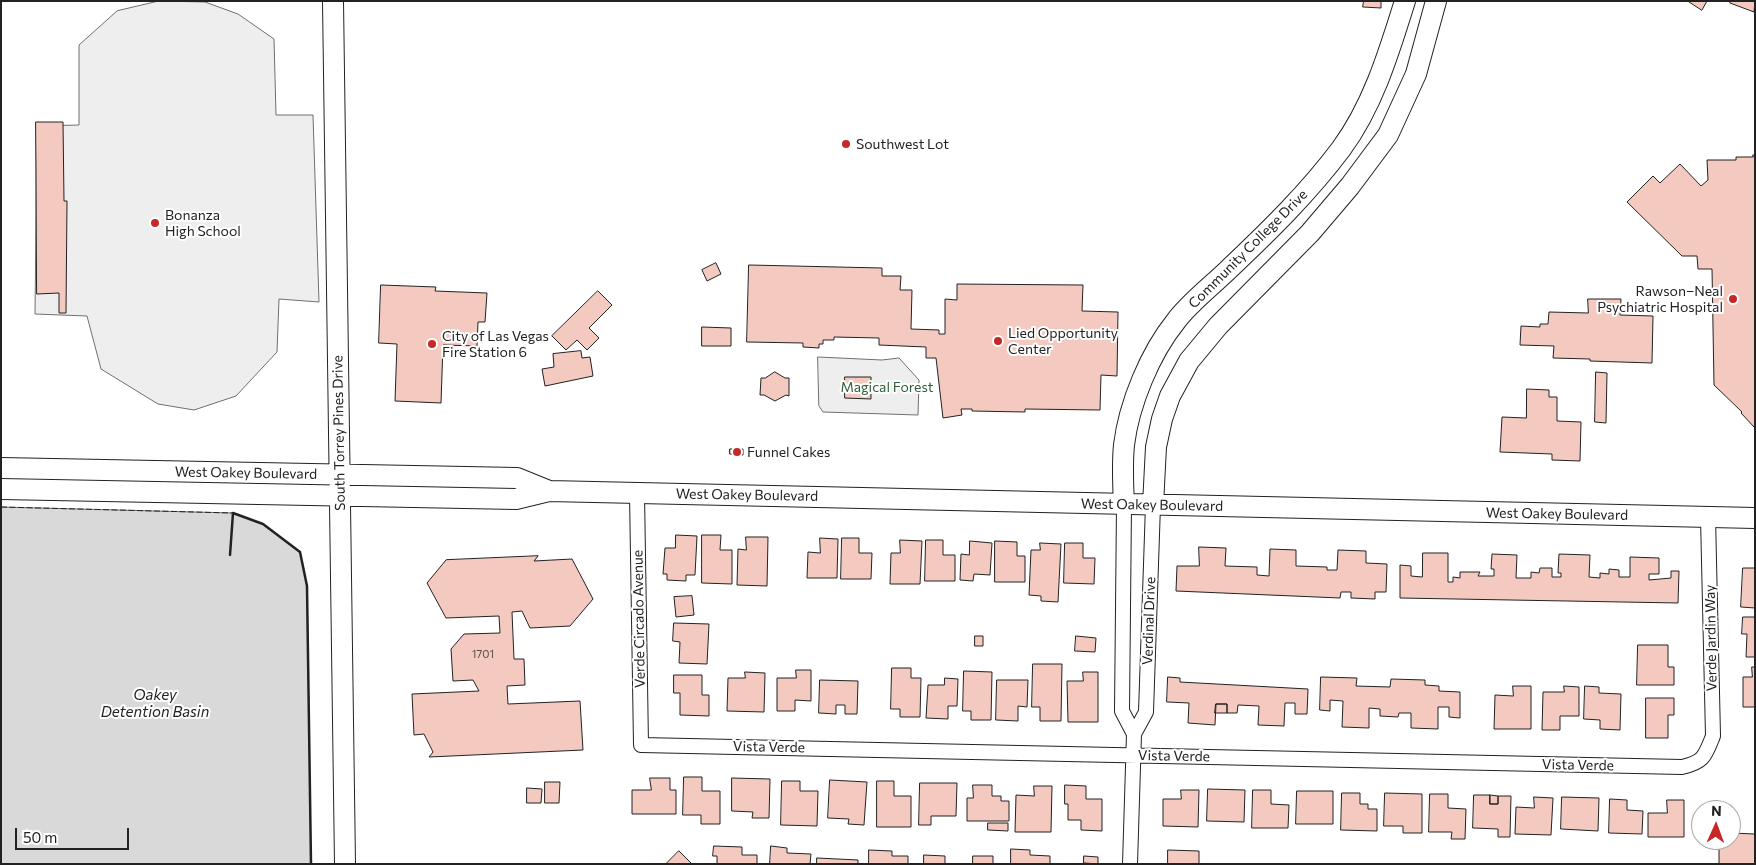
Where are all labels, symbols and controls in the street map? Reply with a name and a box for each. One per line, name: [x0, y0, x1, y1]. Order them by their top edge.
place label: Southwest Lot: [856, 136, 949, 152]
marker: Southwest Lot: [840, 138, 852, 150]
street label: Community College Drive: [1185, 186, 1311, 312]
place label: Bonanza High School: [165, 207, 241, 240]
marker: Bonanza High School: [149, 217, 161, 229]
place label: Rawson–Neal Psychiatric Hospital: [1597, 283, 1723, 316]
marker: Rawson–Neal Psychiatric Hospital: [1727, 293, 1739, 305]
place label: Lied Opportunity Center: [1008, 325, 1118, 358]
place label: City of Las Vegas Fire Station 6: [442, 328, 549, 361]
marker: Lied Opportunity Center: [992, 335, 1004, 347]
marker: City of Las Vegas Fire Station 6: [426, 338, 438, 350]
street label: South Torrey Pines Drive: [329, 355, 349, 511]
park label: Magical Forest: [840, 379, 934, 395]
place label: Funnel Cakes: [747, 444, 830, 460]
marker: Funnel Cakes: [731, 446, 743, 458]
street label: West Oakey Boulevard: [175, 463, 317, 483]
street label: West Oakey Boulevard: [676, 485, 818, 505]
street label: West Oakey Boulevard: [1081, 495, 1223, 515]
street label: West Oakey Boulevard: [1486, 504, 1628, 524]
street label: Verde Circado Avenue: [629, 550, 649, 688]
street label: Verdinal Drive: [1139, 577, 1159, 665]
street label: Verde Jardin Way: [1702, 585, 1720, 691]
house number: 1701: [472, 647, 494, 661]
water label: Oakey Detention Basin: [101, 686, 209, 721]
street label: Vista Verde: [733, 738, 805, 756]
street label: Vista Verde: [1138, 747, 1210, 765]
street label: Vista Verde: [1542, 756, 1614, 774]
north arrow: [1691, 800, 1741, 850]
text: N: [1711, 802, 1722, 819]
scale bar: [18, 818, 131, 850]
text: 50 m: [23, 828, 57, 846]

